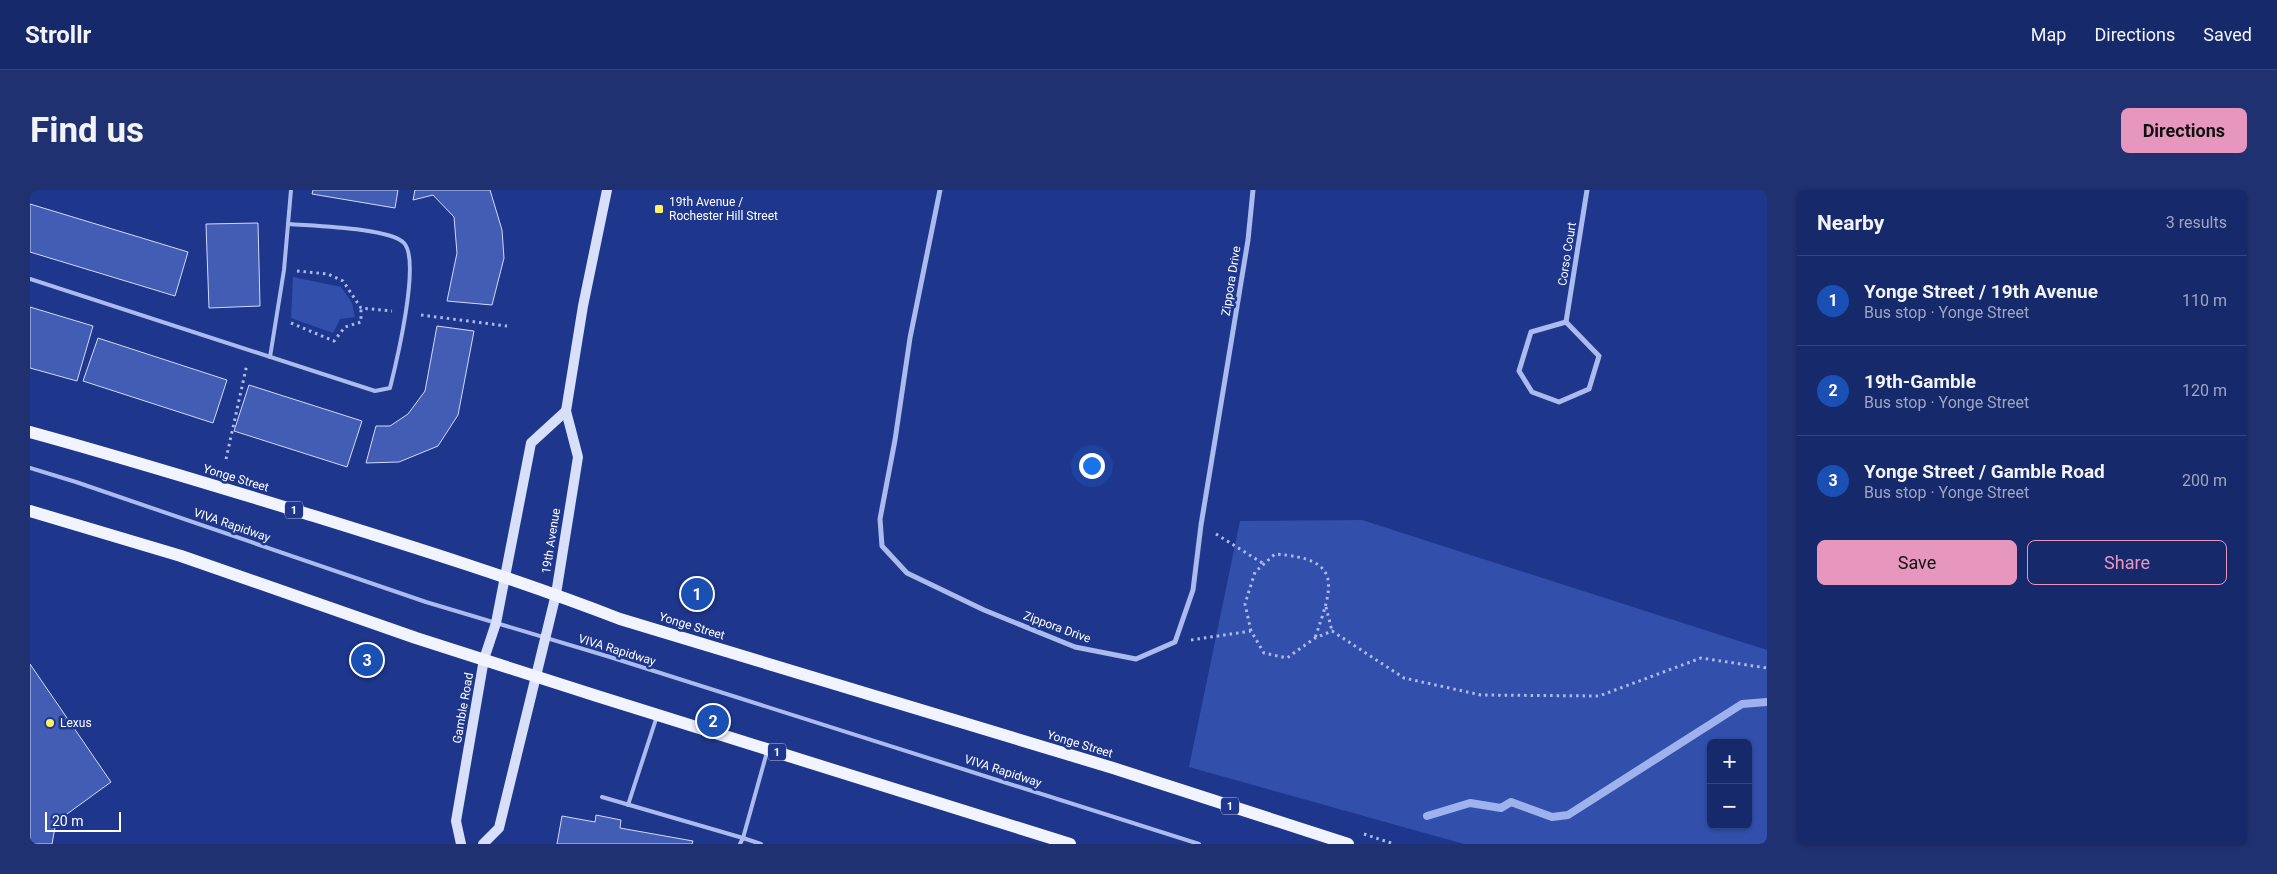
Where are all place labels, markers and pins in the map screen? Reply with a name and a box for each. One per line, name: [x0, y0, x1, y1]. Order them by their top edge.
place label: 19th Avenue / Rochester Hill Street: [669, 195, 778, 223]
marker: 19th Avenue / Rochester Hill Street: [653, 203, 665, 215]
pin: 1: [681, 575, 713, 613]
pin: 3: [351, 641, 383, 679]
pin: 2: [697, 702, 729, 740]
place label: Lexus: [60, 716, 92, 730]
marker: Lexus: [44, 717, 56, 729]

